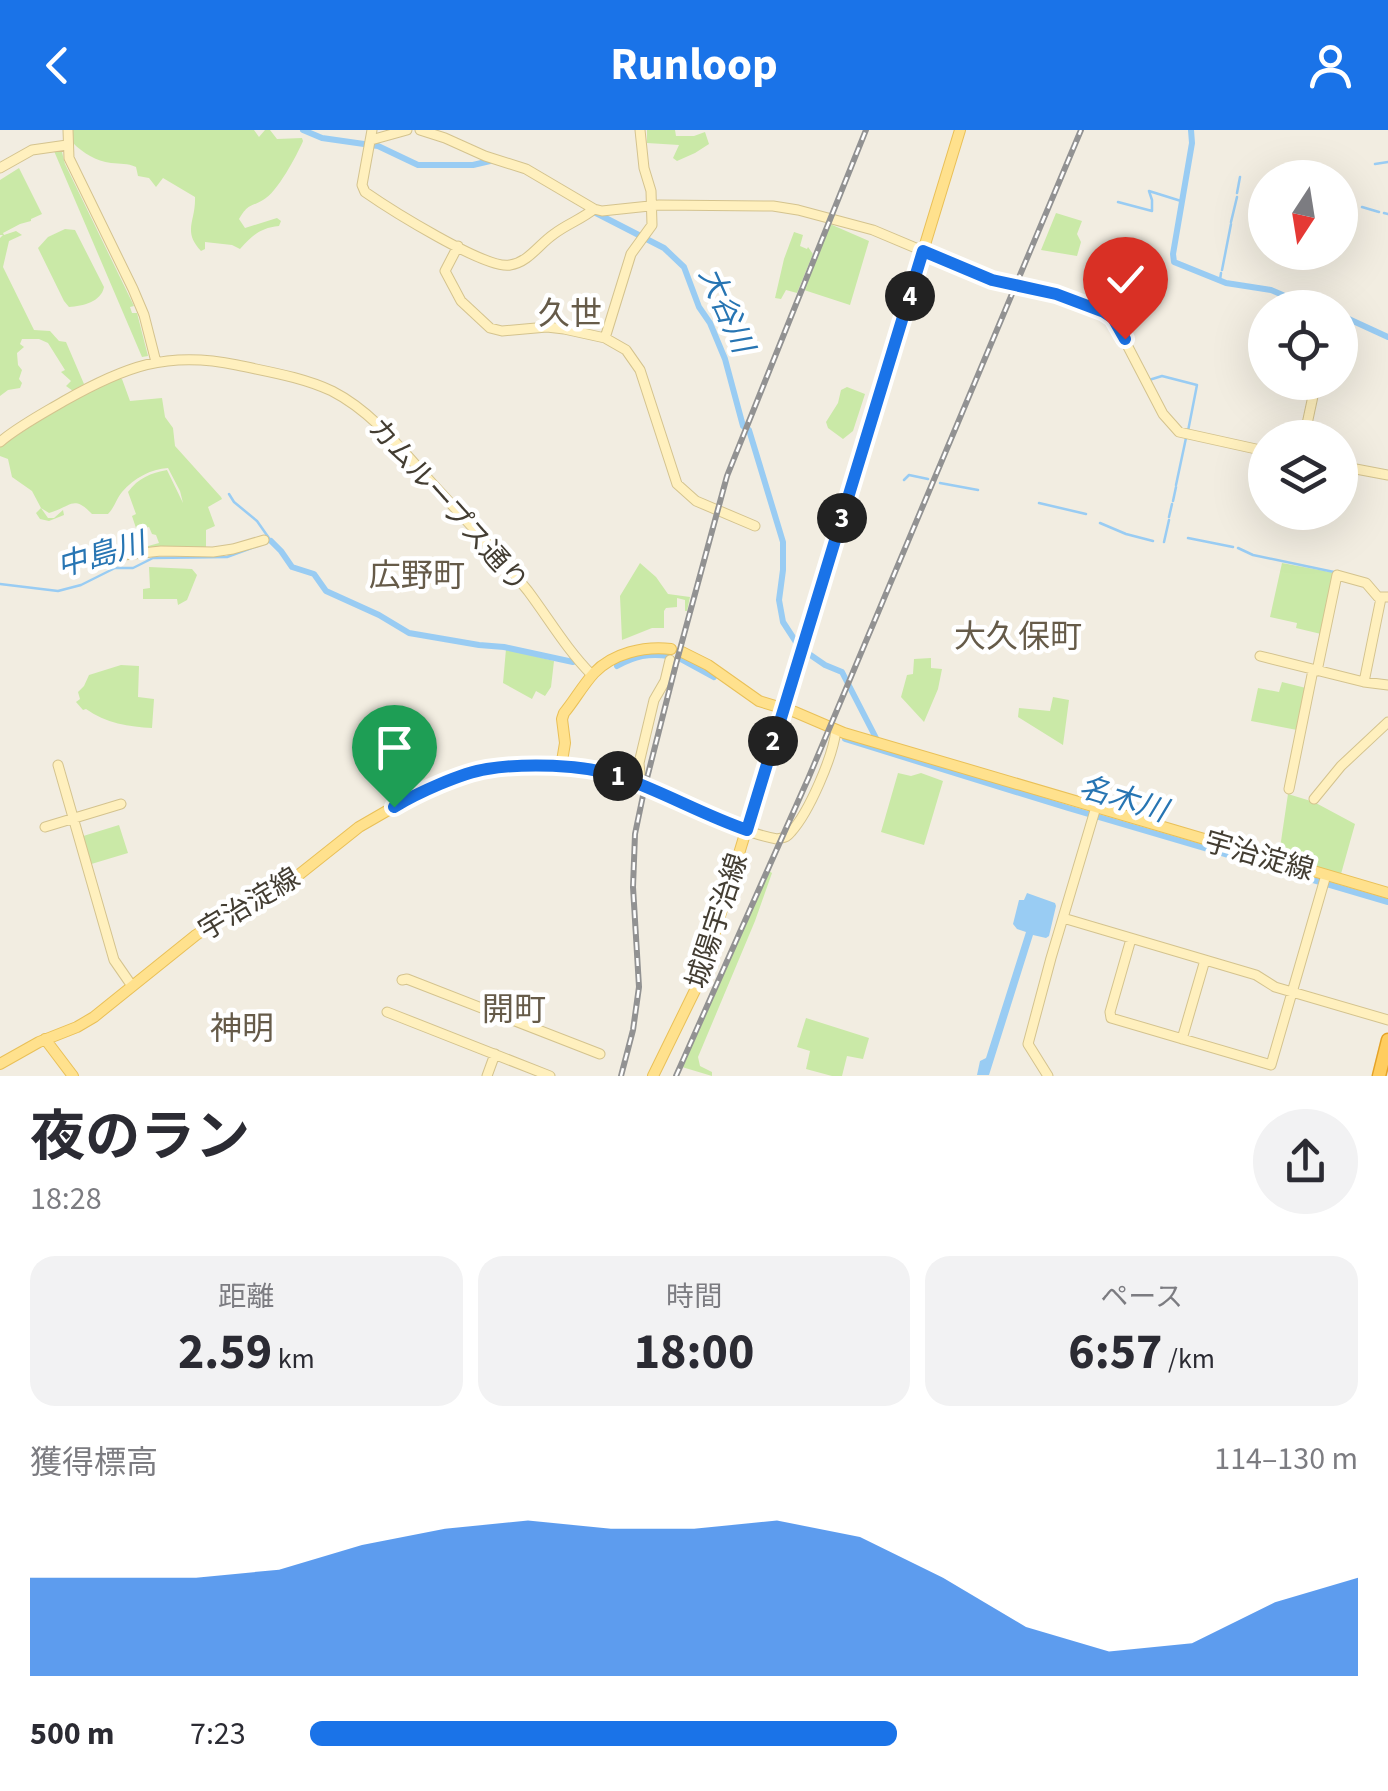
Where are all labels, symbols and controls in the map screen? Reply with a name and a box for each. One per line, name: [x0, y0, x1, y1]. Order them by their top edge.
text: Runloop: [610, 33, 778, 97]
icon: back: [30, 38, 85, 93]
icon: person: [1303, 38, 1358, 93]
north arrow: [1248, 160, 1358, 270]
map controls: [1248, 160, 1358, 530]
pin: [1083, 237, 1168, 340]
icon: check: [1098, 252, 1153, 307]
water label: 大谷川: [688, 260, 765, 363]
pin: 4: [885, 271, 935, 321]
text: 4: [903, 276, 917, 316]
button: locate: [1248, 290, 1358, 400]
district label: 久世: [538, 291, 602, 337]
street label: カムループス通り: [359, 409, 537, 601]
button: layers: [1248, 420, 1358, 530]
pin: 3: [817, 493, 867, 543]
text: 3: [835, 498, 849, 538]
water label: 中島川: [52, 521, 153, 588]
district label: 広野町: [369, 553, 465, 599]
district label: 大久保町: [954, 614, 1082, 660]
pin: [352, 705, 437, 808]
pin: 2: [748, 716, 798, 766]
icon: arrive: [367, 720, 422, 775]
text: 2: [766, 721, 780, 761]
pin: 1: [593, 751, 643, 801]
text: 1: [611, 756, 625, 796]
water label: 名木川: [1074, 765, 1175, 834]
street label: 宇治淀線: [1200, 821, 1318, 891]
street label: 城陽宇治線: [676, 848, 758, 994]
street label: 宇治淀線: [191, 858, 307, 950]
district label: 開町: [482, 987, 546, 1033]
district label: 神明: [210, 1006, 274, 1052]
text: 夜のラン: [30, 1099, 250, 1177]
button: share: [1253, 1109, 1358, 1214]
text: 18:28: [30, 1176, 102, 1222]
text: 距離: [218, 1277, 274, 1317]
text: 時間: [666, 1277, 722, 1317]
text: ペース: [1100, 1277, 1183, 1317]
text: 2.59: [178, 1317, 272, 1388]
text: 18:00: [634, 1317, 754, 1388]
text: 6:57: [1068, 1317, 1163, 1388]
text: km: [272, 1339, 315, 1379]
text: /km: [1163, 1339, 1215, 1379]
text: 114–130 m: [1214, 1436, 1358, 1482]
text: 獲得標高: [30, 1440, 158, 1486]
text: 500 m: [30, 1711, 115, 1757]
text: 7:23: [190, 1711, 246, 1757]

